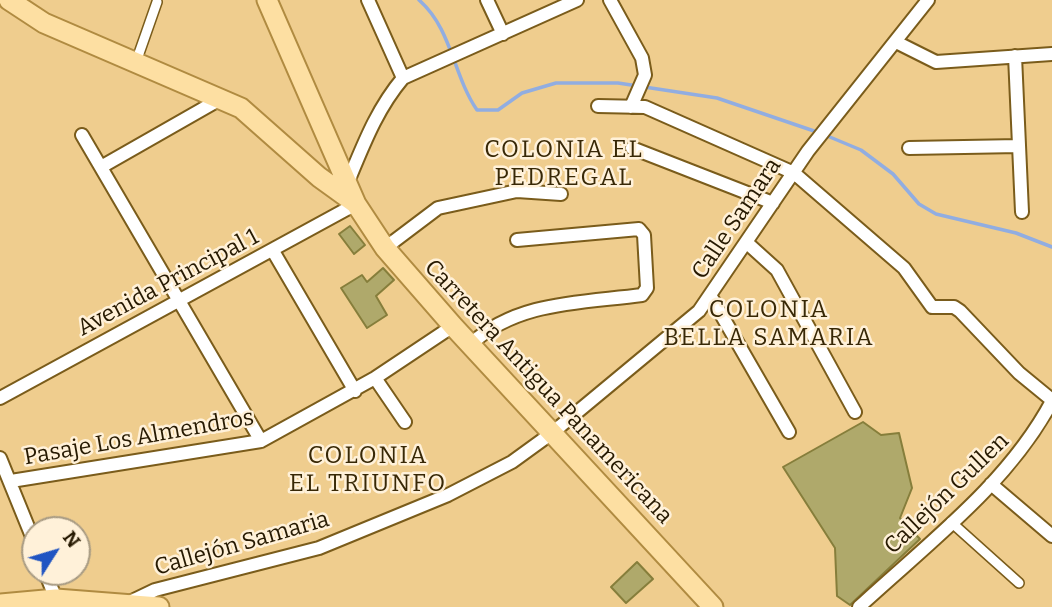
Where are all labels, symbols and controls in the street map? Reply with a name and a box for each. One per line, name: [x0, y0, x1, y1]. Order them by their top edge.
district label: COLONIA EL PEDREGAL: [485, 136, 643, 192]
street label: Calle Samara: [686, 153, 788, 285]
street label: Avenida Principal 1: [73, 224, 263, 342]
street label: Carretera Antigua Panamericana: [418, 254, 678, 530]
district label: COLONIA BELLA SAMARIA: [665, 296, 873, 352]
street label: Pasaje Los Almendros: [22, 404, 256, 472]
street label: Callejón Gullen: [879, 428, 1015, 560]
district label: COLONIA EL TRIUNFO: [290, 442, 446, 498]
street label: Callejón Samaria: [152, 506, 332, 582]
north arrow: [21, 516, 91, 586]
text: N: [58, 526, 85, 552]

